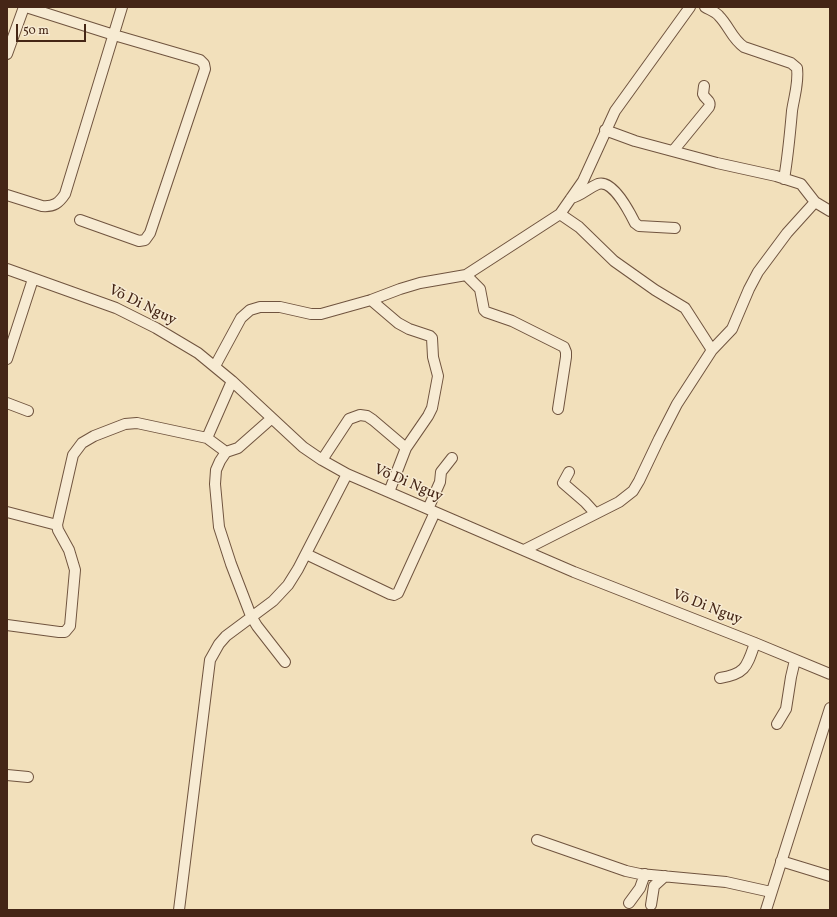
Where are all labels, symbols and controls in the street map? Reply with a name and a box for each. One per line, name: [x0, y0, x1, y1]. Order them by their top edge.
scale bar: [18, 16, 88, 42]
text: 50 m: [23, 23, 49, 39]
street label: Võ Di Nguy: [105, 282, 179, 330]
street label: Võ Di Nguy: [371, 461, 445, 507]
street label: Võ Di Nguy: [670, 586, 744, 630]

